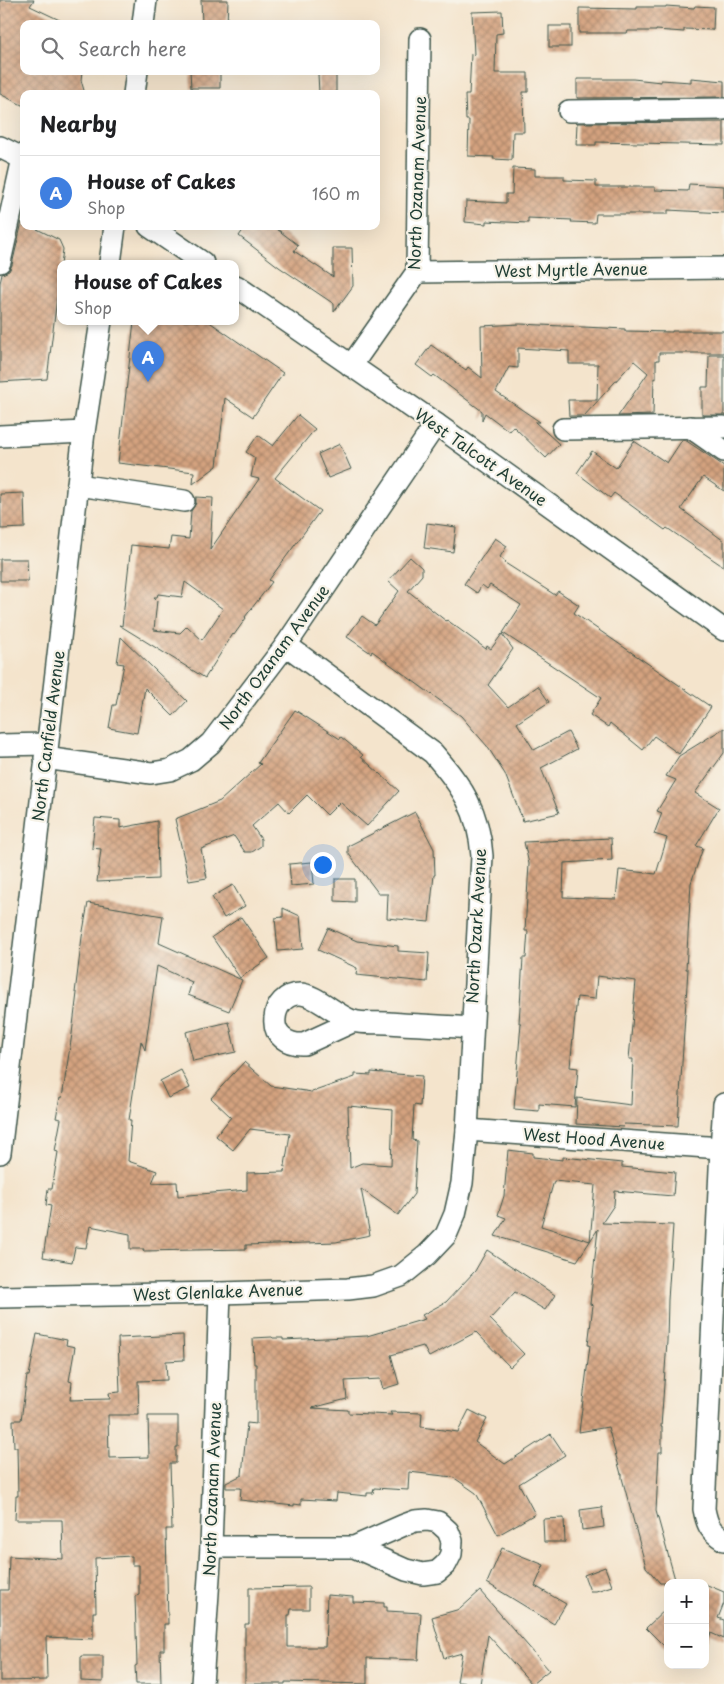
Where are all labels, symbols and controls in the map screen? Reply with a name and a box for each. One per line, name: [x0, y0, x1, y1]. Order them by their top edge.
search box: [20, 20, 380, 75]
icon: search: [38, 34, 66, 62]
text: Search here: [78, 34, 187, 62]
street label: North Ozanam Avenue: [401, 95, 431, 270]
text: Nearby: [40, 107, 117, 139]
text: House of Cakes: [87, 167, 236, 195]
text: A: [50, 181, 62, 205]
text: 160 m: [312, 181, 360, 205]
text: Shop: [87, 195, 125, 219]
street label: West Myrtle Avenue: [494, 256, 648, 282]
popup: [57, 260, 239, 325]
text: House of Cakes: [74, 267, 222, 295]
text: Shop: [74, 295, 112, 319]
pin: A: [132, 341, 164, 382]
street label: West Talcott Avenue: [410, 401, 553, 511]
street label: North Ozanam Avenue: [212, 579, 334, 734]
street label: North Canfield Avenue: [25, 649, 69, 823]
street label: North Ozark Avenue: [459, 847, 491, 1004]
your location: [310, 852, 336, 878]
street label: West Hood Avenue: [522, 1121, 666, 1155]
street label: West Glenlake Avenue: [133, 1276, 304, 1306]
street label: North Ozanam Avenue: [196, 1401, 226, 1576]
map controls: [664, 1579, 709, 1669]
button: +: [664, 1579, 709, 1624]
button: −: [664, 1624, 709, 1669]

